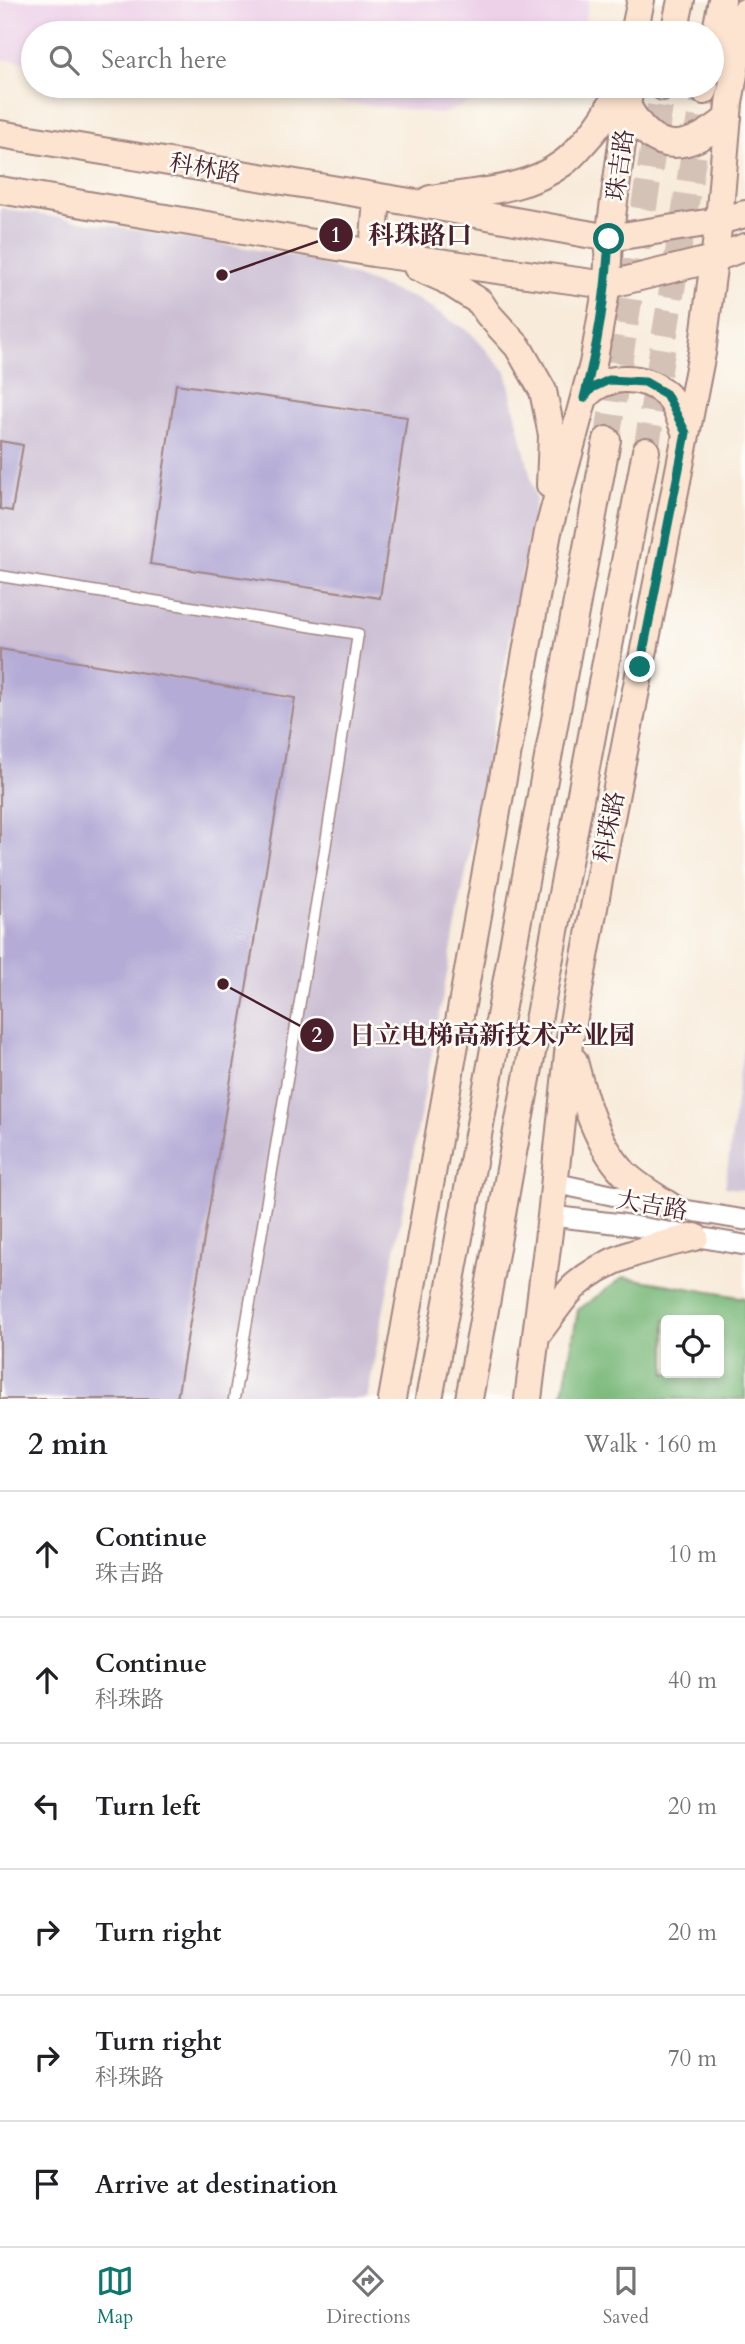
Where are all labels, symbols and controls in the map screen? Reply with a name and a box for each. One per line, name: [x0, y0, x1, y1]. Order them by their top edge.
search box: [21, 21, 724, 98]
icon: search: [45, 41, 83, 79]
text: Search here: [101, 42, 227, 77]
street label: 珠吉路: [599, 127, 642, 203]
street label: 科林路: [167, 146, 243, 191]
callout: 科珠路口: [319, 211, 486, 258]
text: 科珠路口: [368, 218, 472, 253]
text: 1: [331, 221, 341, 250]
route start: [593, 223, 624, 254]
route end: [624, 651, 655, 682]
street label: 科珠路: [586, 789, 633, 866]
callout: 日立电梯高新技术产业园: [300, 1011, 649, 1058]
text: 日立电梯高新技术产业园: [349, 1018, 635, 1053]
text: 2: [312, 1021, 323, 1050]
street label: 大吉路: [614, 1183, 690, 1228]
map controls: [661, 1315, 724, 1378]
button: locate: [661, 1315, 724, 1378]
text: 2 min: [28, 1424, 108, 1465]
text: Walk · 160 m: [584, 1429, 717, 1460]
text: Continue: [95, 1520, 207, 1555]
icon: ahead: [28, 1535, 66, 1573]
text: 10 m: [668, 1539, 717, 1570]
text: 珠吉路: [95, 1558, 164, 1589]
text: Continue: [95, 1646, 207, 1681]
icon: ahead: [28, 1661, 66, 1699]
text: 40 m: [668, 1665, 717, 1696]
text: 科珠路: [95, 1684, 164, 1715]
icon: left: [28, 1787, 66, 1825]
text: Turn left: [95, 1789, 200, 1824]
text: 20 m: [668, 1791, 717, 1822]
icon: right: [28, 1913, 66, 1951]
text: Turn right: [95, 1915, 222, 1950]
text: 20 m: [668, 1917, 717, 1948]
text: Turn right: [95, 2024, 222, 2059]
icon: right: [28, 2039, 66, 2077]
text: 70 m: [668, 2043, 717, 2074]
text: 科珠路: [95, 2062, 164, 2093]
icon: arrive: [28, 2165, 66, 2203]
text: Arrive at destination: [95, 2167, 338, 2202]
tab: Map: [96, 2262, 134, 2330]
tab: Directions: [327, 2262, 410, 2330]
tab: Saved: [603, 2262, 649, 2330]

